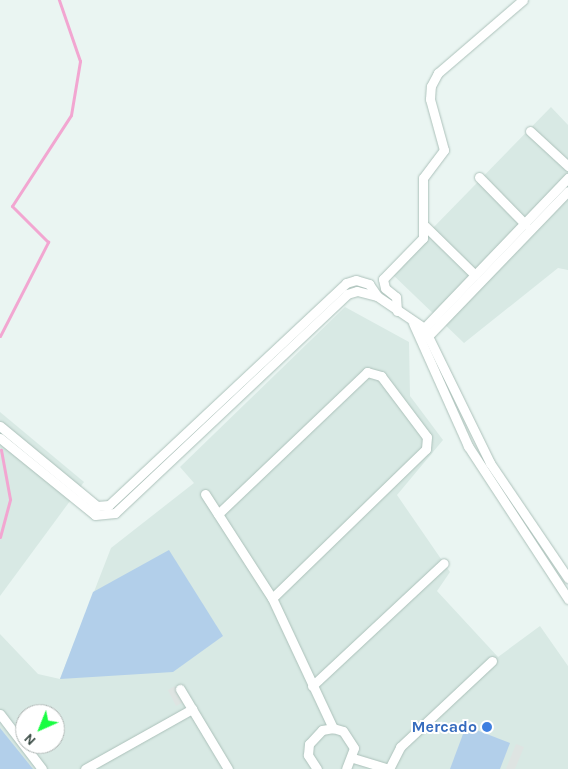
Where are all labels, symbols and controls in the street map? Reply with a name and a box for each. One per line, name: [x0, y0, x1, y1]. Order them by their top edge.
north arrow: [15, 704, 65, 754]
place label: Mercado: [412, 717, 477, 737]
marker: Mercado: [481, 721, 493, 733]
text: N: [20, 730, 39, 749]

